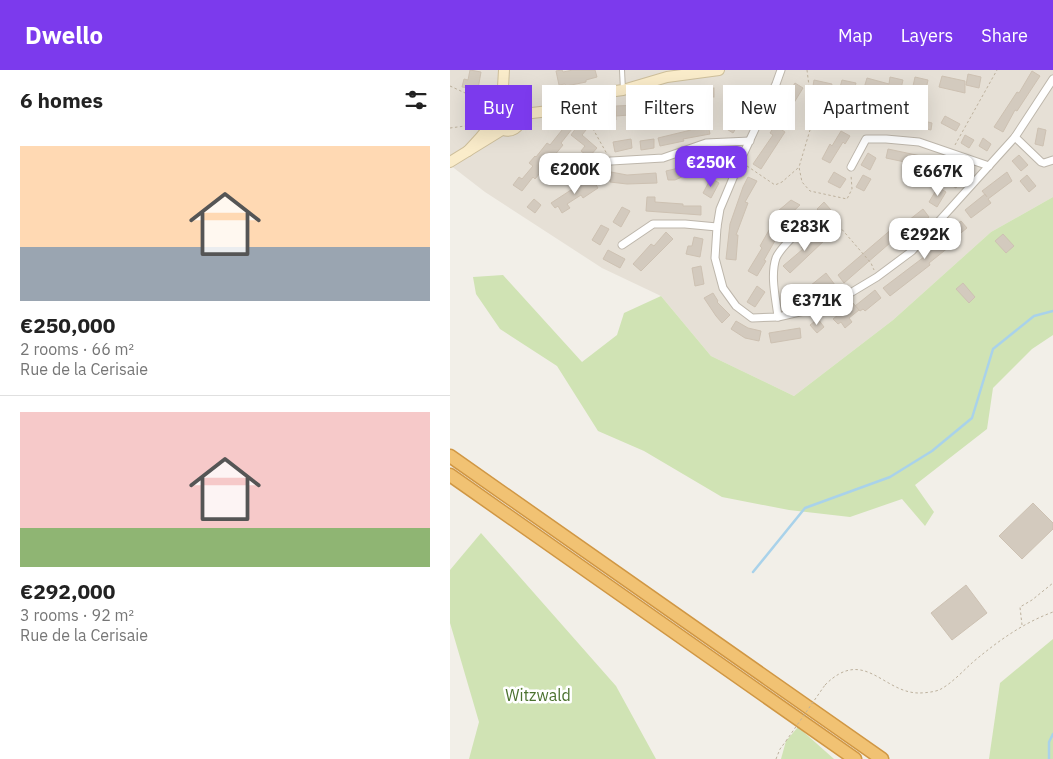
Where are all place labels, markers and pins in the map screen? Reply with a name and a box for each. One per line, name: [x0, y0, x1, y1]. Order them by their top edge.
pin: €250K: [676, 146, 746, 188]
pin: €200K: [540, 152, 610, 195]
pin: €667K: [903, 154, 973, 197]
pin: €283K: [770, 210, 840, 252]
pin: €292K: [890, 218, 960, 260]
pin: €371K: [782, 284, 852, 326]

